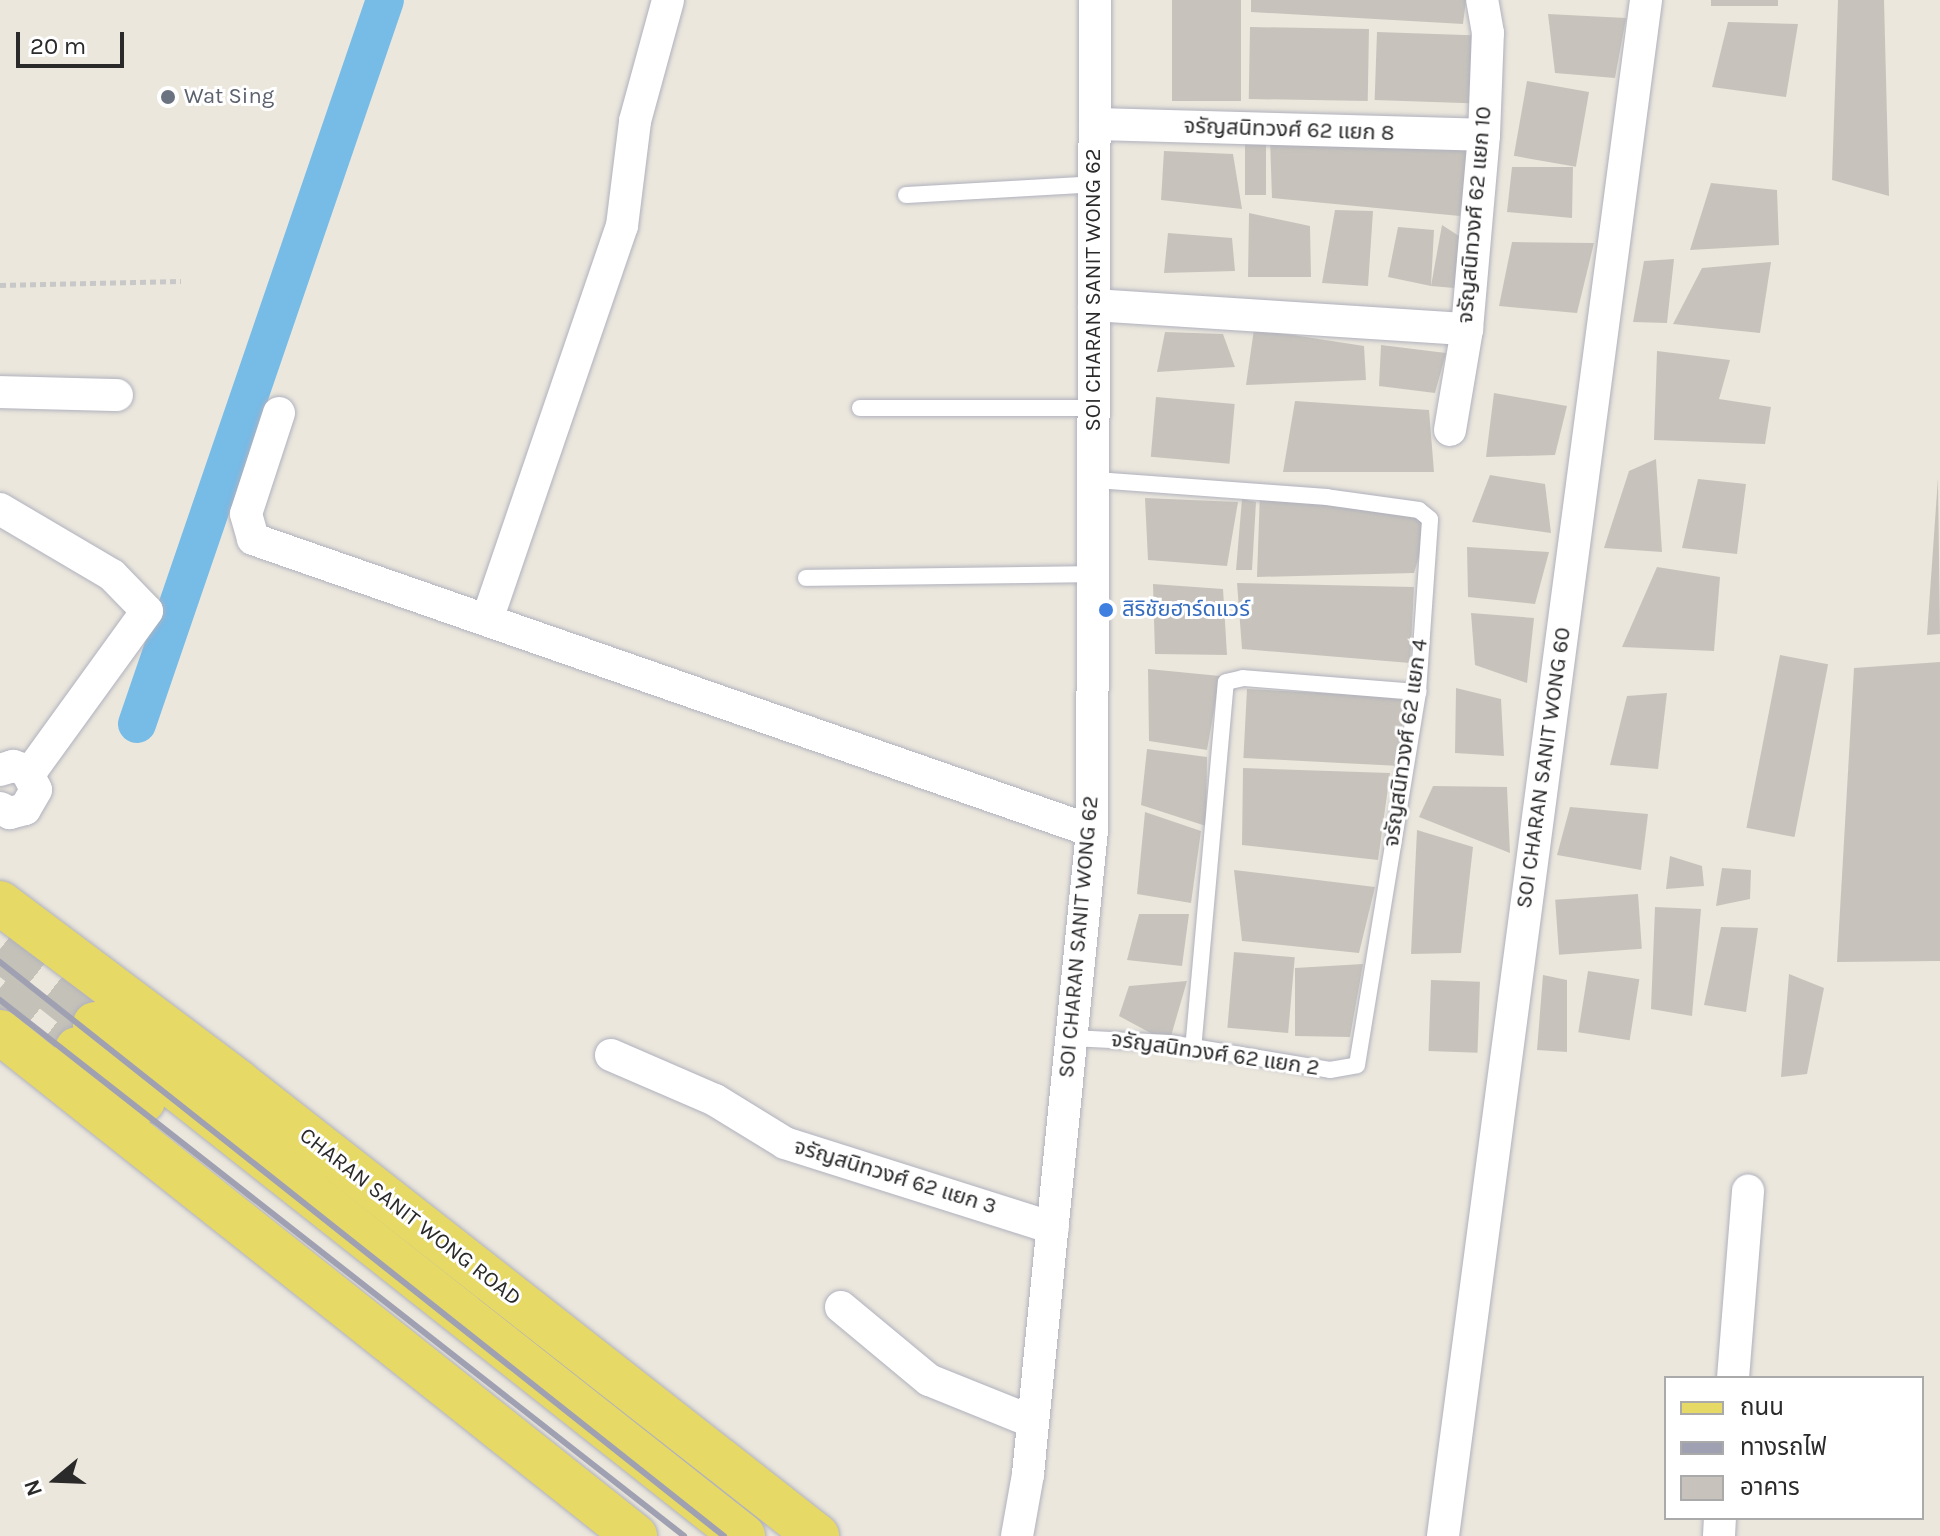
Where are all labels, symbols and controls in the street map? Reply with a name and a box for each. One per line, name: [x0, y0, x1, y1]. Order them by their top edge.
scale bar: [20, 16, 128, 66]
text: 20 m: [30, 32, 86, 60]
place label: Wat Sing: [184, 84, 274, 110]
marker: Wat Sing: [159, 88, 177, 106]
street label: จรัญสนิทวงศ์ 62 แยก 10: [1452, 105, 1498, 325]
street label: จรัญสนิทวงศ์ 62 แยก 8: [1183, 113, 1395, 147]
street label: SOI CHARAN SANIT WONG 62: [1081, 148, 1107, 432]
place label: สิริชัยฮาร์ดแวร์: [1122, 597, 1250, 623]
marker: สิริชัยฮาร์ดแวร์: [1097, 601, 1115, 619]
street label: SOI CHARAN SANIT WONG 60: [1511, 626, 1577, 910]
street label: จรัญสนิทวงศ์ 62 แยก 4: [1378, 637, 1434, 849]
street label: SOI CHARAN SANIT WONG 62: [1054, 795, 1104, 1079]
street label: จรัญสนิทวงศ์ 62 แยก 2: [1109, 1026, 1321, 1082]
street label: CHARAN SANIT WONG ROAD: [294, 1122, 526, 1312]
street label: จรัญสนิทวงศ์ 62 แยก 3: [791, 1134, 999, 1220]
legend: [1664, 1376, 1924, 1520]
text: ถนน: [1740, 1393, 1784, 1421]
text: ทางรถไฟ: [1740, 1433, 1827, 1461]
north arrow: [16, 1440, 96, 1520]
text: อาคาร: [1740, 1473, 1800, 1501]
text: N: [18, 1476, 48, 1500]

